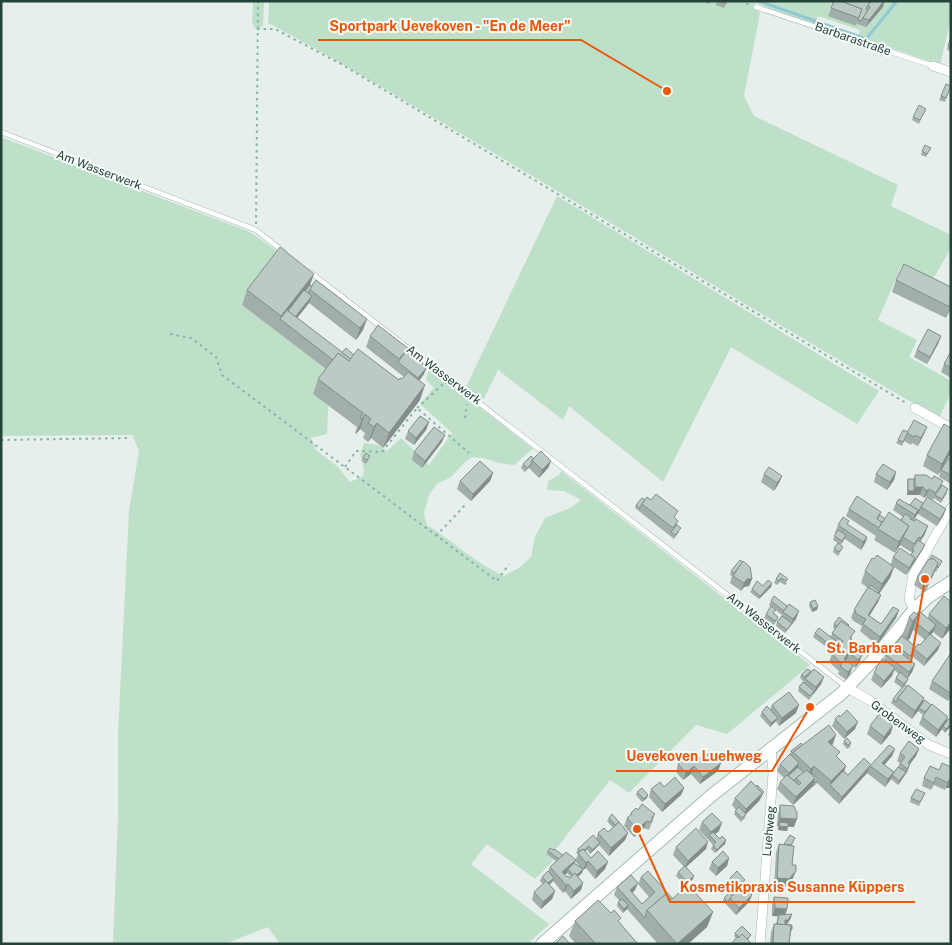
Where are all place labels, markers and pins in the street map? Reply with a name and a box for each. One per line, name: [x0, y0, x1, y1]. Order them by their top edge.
callout: Sportpark Uevekoven - "En de Meer": [318, 11, 581, 40]
callout: St. Barbara: [816, 633, 911, 662]
callout: Uevekoven Luehweg: [616, 742, 772, 771]
callout: Kosmetikpraxis Susanne Küppers: [670, 873, 915, 902]

